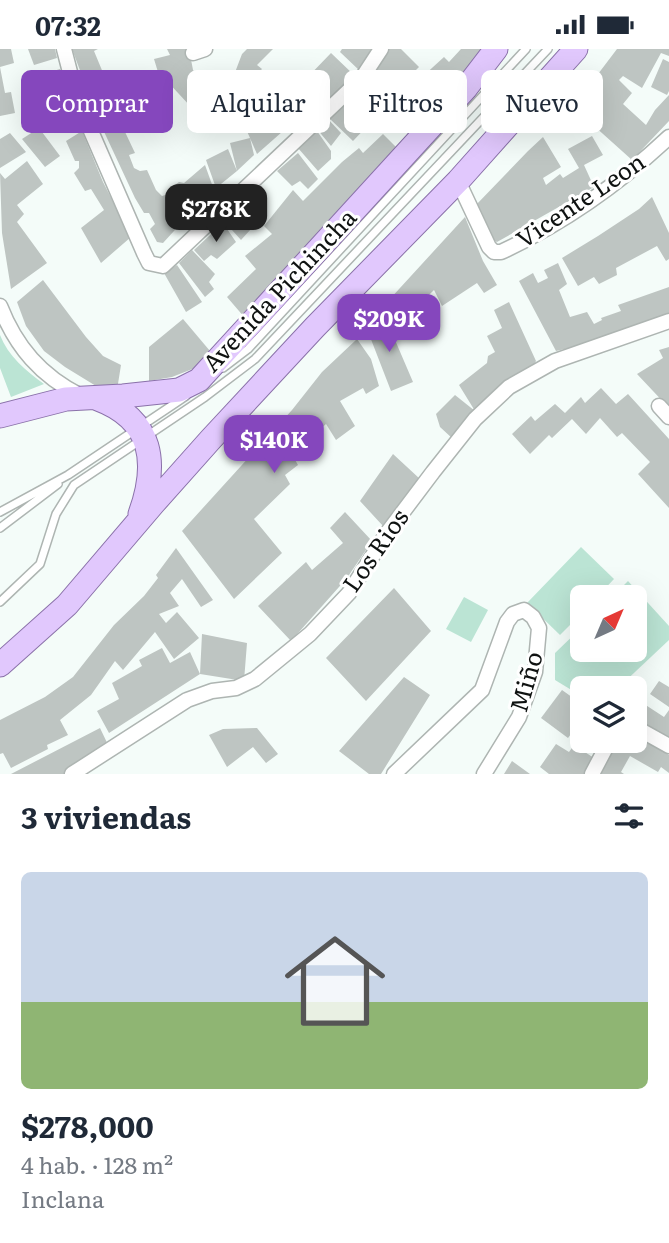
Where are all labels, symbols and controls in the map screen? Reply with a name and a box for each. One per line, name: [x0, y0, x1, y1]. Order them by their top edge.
text: 07:32: [35, 5, 101, 44]
chip: Comprar: [21, 70, 173, 133]
chip: Alquilar: [187, 70, 330, 133]
chip: Filtros: [344, 70, 467, 133]
chip: Nuevo: [481, 70, 603, 133]
street label: Vicente Leon: [508, 143, 651, 255]
pin: $278K: [167, 185, 265, 244]
text: $278K: [181, 190, 251, 224]
street label: Avenida Pichincha: [193, 200, 363, 379]
pin: $209K: [340, 295, 438, 354]
text: $209K: [353, 300, 425, 334]
pin: $140K: [225, 415, 323, 475]
text: $140K: [240, 421, 308, 455]
street label: Los Rios: [332, 501, 415, 598]
north arrow: [570, 585, 648, 661]
map controls: [570, 585, 647, 753]
street label: Miño: [499, 647, 550, 716]
button: layers: [570, 676, 647, 753]
text: 3 viviendas: [21, 794, 191, 838]
icon: filters: [610, 797, 648, 835]
icon: home: [272, 918, 398, 1044]
text: $278,000: [21, 1103, 154, 1147]
text: 4 hab. · 128 m²: [21, 1147, 173, 1181]
text: Inclana: [21, 1181, 104, 1215]

